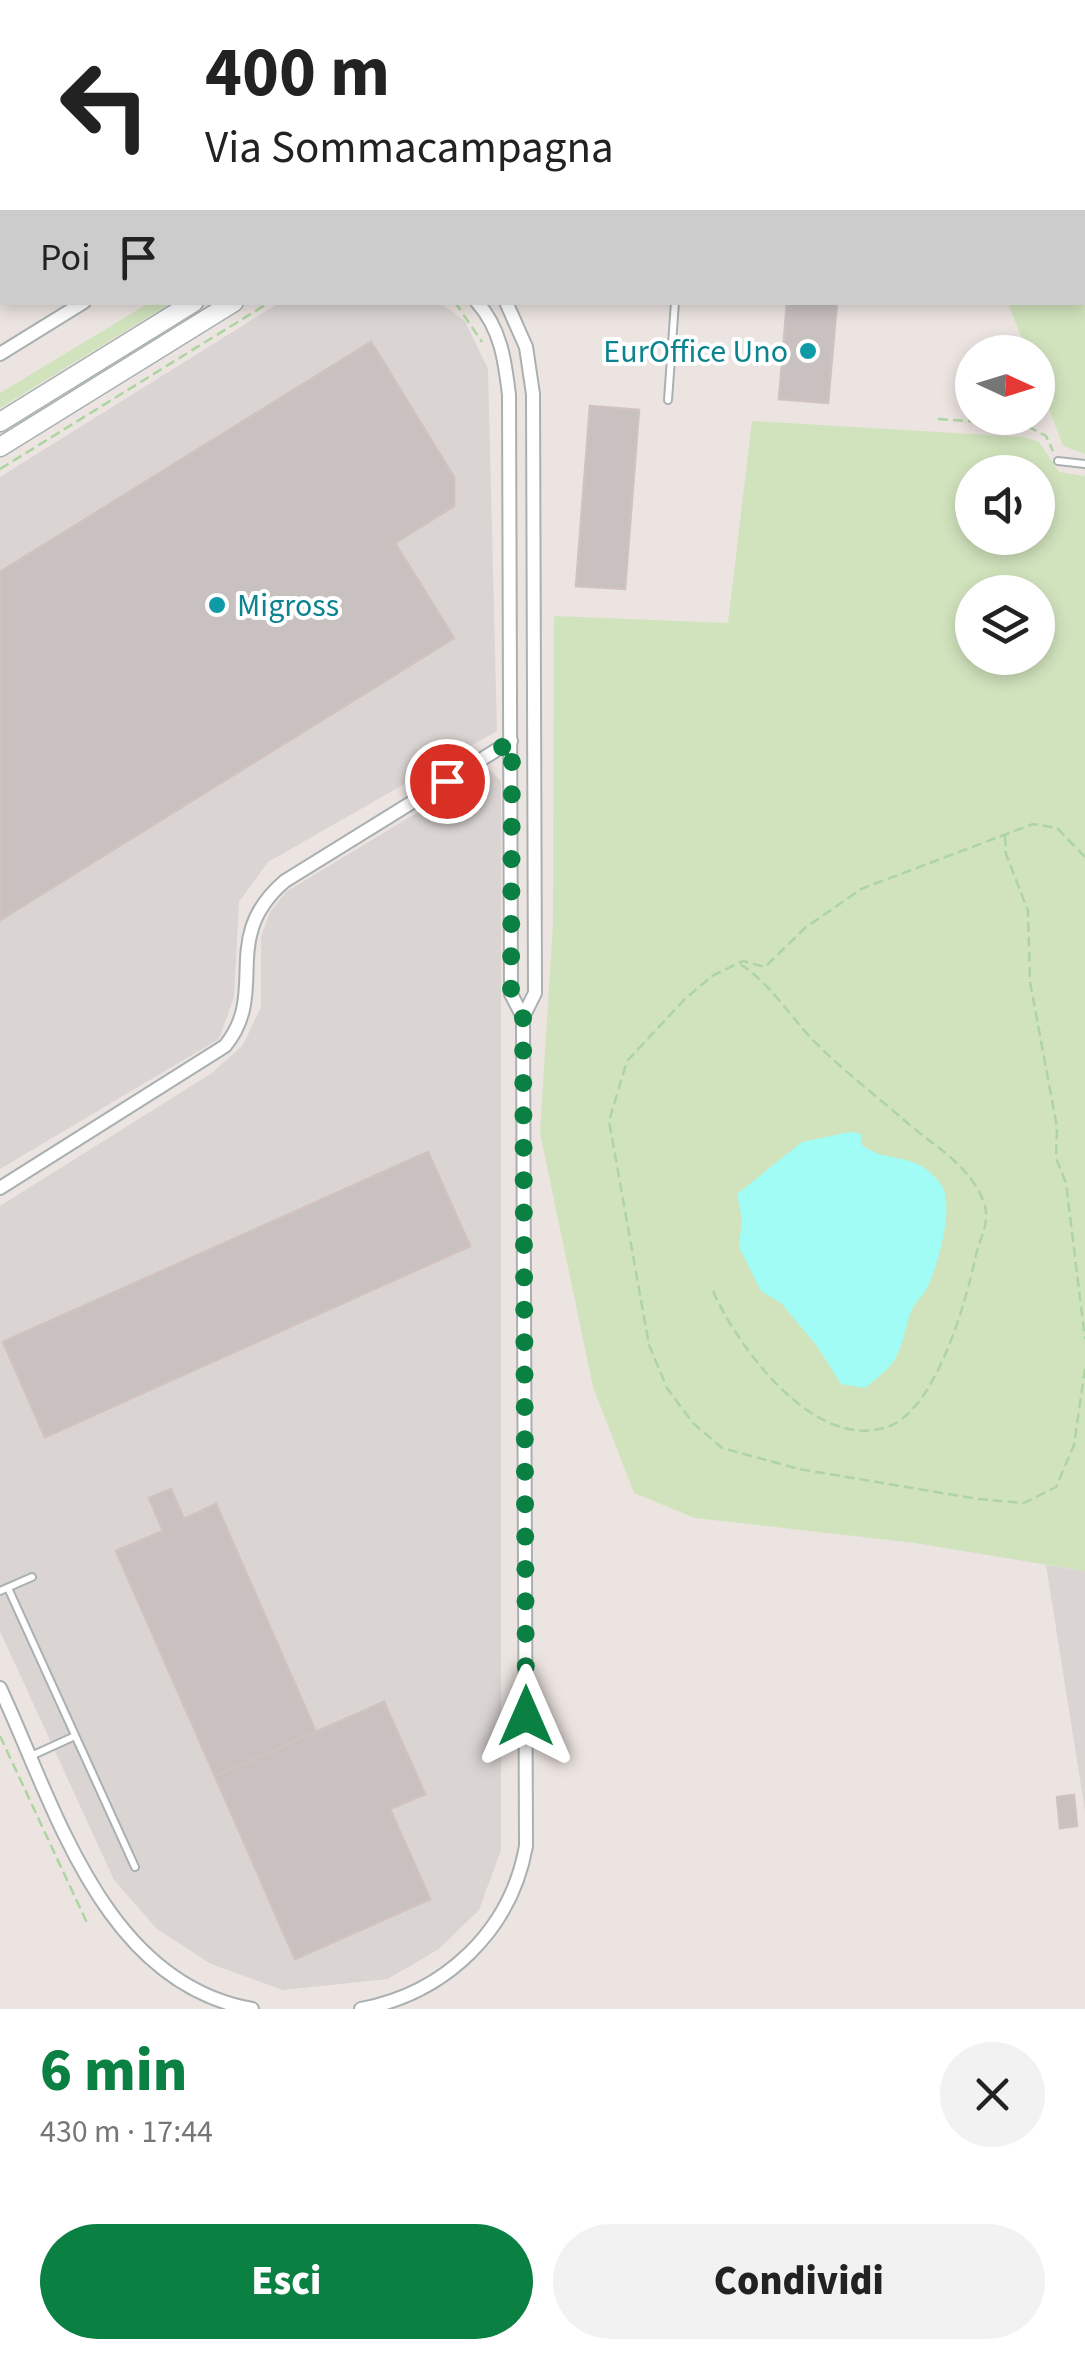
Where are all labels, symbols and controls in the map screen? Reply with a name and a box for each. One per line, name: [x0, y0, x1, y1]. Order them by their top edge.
text: 400 m: [205, 23, 390, 123]
icon: left: [40, 40, 170, 170]
text: Via Sommacampagna: [205, 116, 614, 180]
icon: arrive: [111, 230, 166, 285]
text: Poi: [40, 231, 91, 285]
place label: EurOffice Uno: [603, 329, 788, 375]
north arrow: [955, 335, 1055, 435]
map controls: [955, 335, 1055, 675]
marker: EurOffice Uno: [797, 340, 819, 362]
button: sound: [955, 455, 1055, 555]
button: layers: [955, 575, 1055, 675]
place label: Migross: [237, 583, 339, 629]
marker: Migross: [206, 594, 228, 616]
pin: [405, 739, 490, 824]
icon: arrive: [420, 754, 475, 809]
position arrow: [474, 1664, 578, 1768]
text: 6 min: [40, 2029, 187, 2114]
button: close: [940, 2042, 1045, 2147]
text: 430 m · 17:44: [40, 2109, 213, 2155]
button: Esci: [40, 2224, 533, 2339]
button: Condividi: [553, 2224, 1045, 2339]

